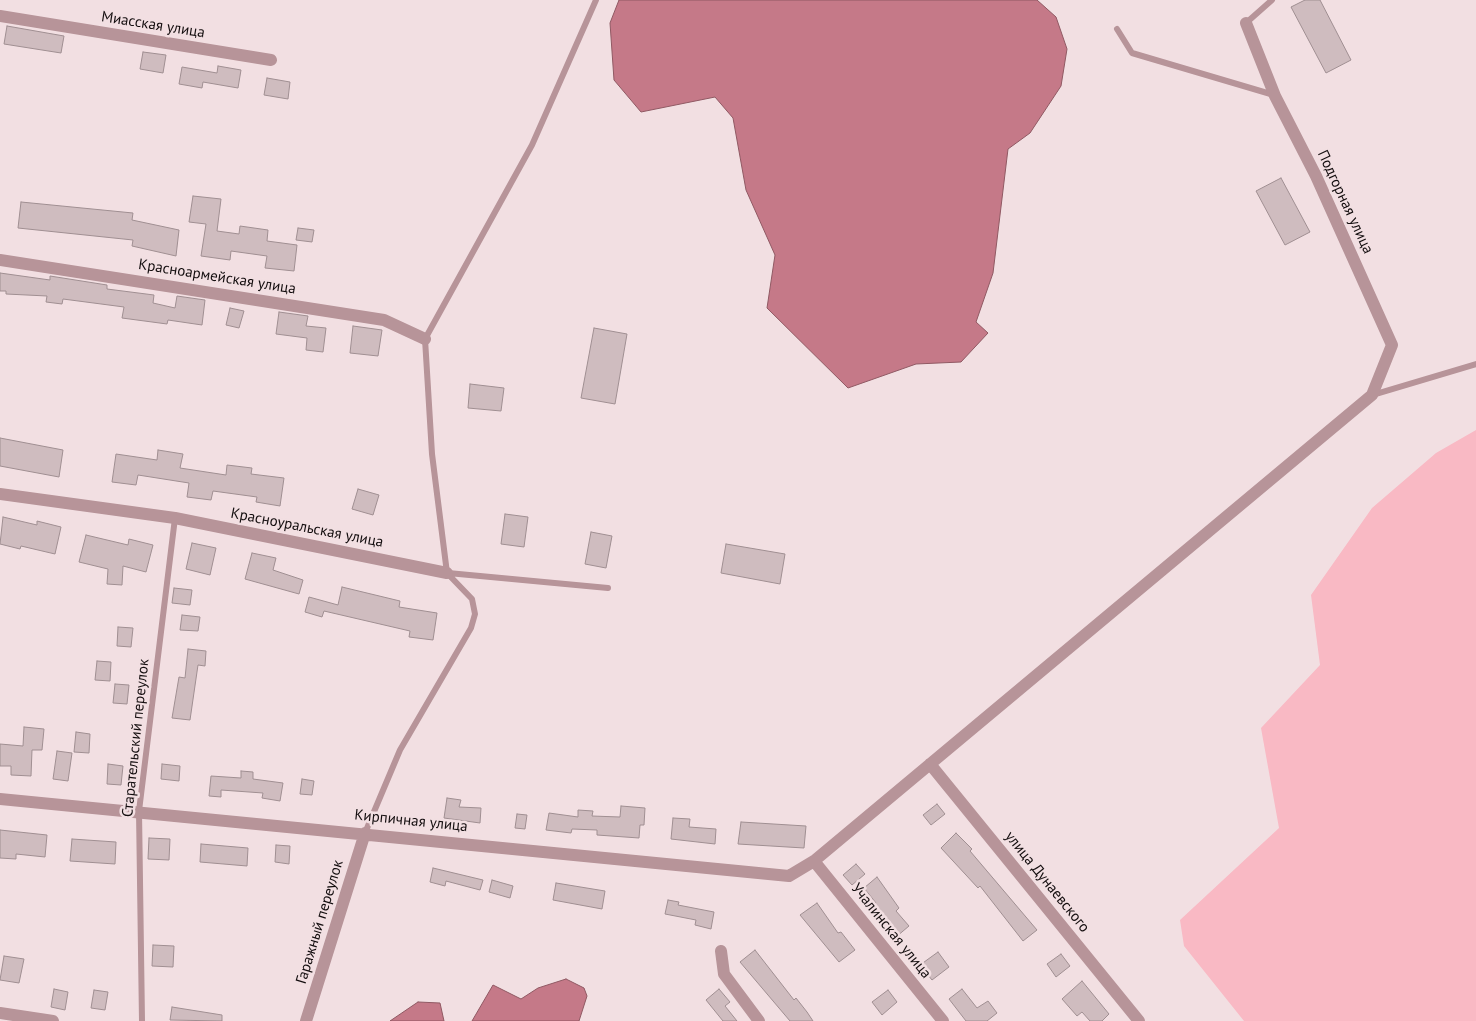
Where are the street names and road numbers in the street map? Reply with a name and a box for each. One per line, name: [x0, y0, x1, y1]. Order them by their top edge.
street label: Миасская улица: [100, 8, 206, 42]
street label: Подгорная улица: [1313, 147, 1377, 257]
street label: Красноармейская улица: [137, 256, 297, 298]
street label: Красноуральская улица: [229, 504, 385, 552]
street label: Старательский переулок: [119, 658, 153, 818]
street label: Кирпичная улица: [353, 806, 469, 836]
street label: улица Дунаевского: [1001, 828, 1093, 936]
street label: Гаражный переулок: [293, 858, 347, 986]
street label: Учалинская улица: [847, 880, 935, 982]

